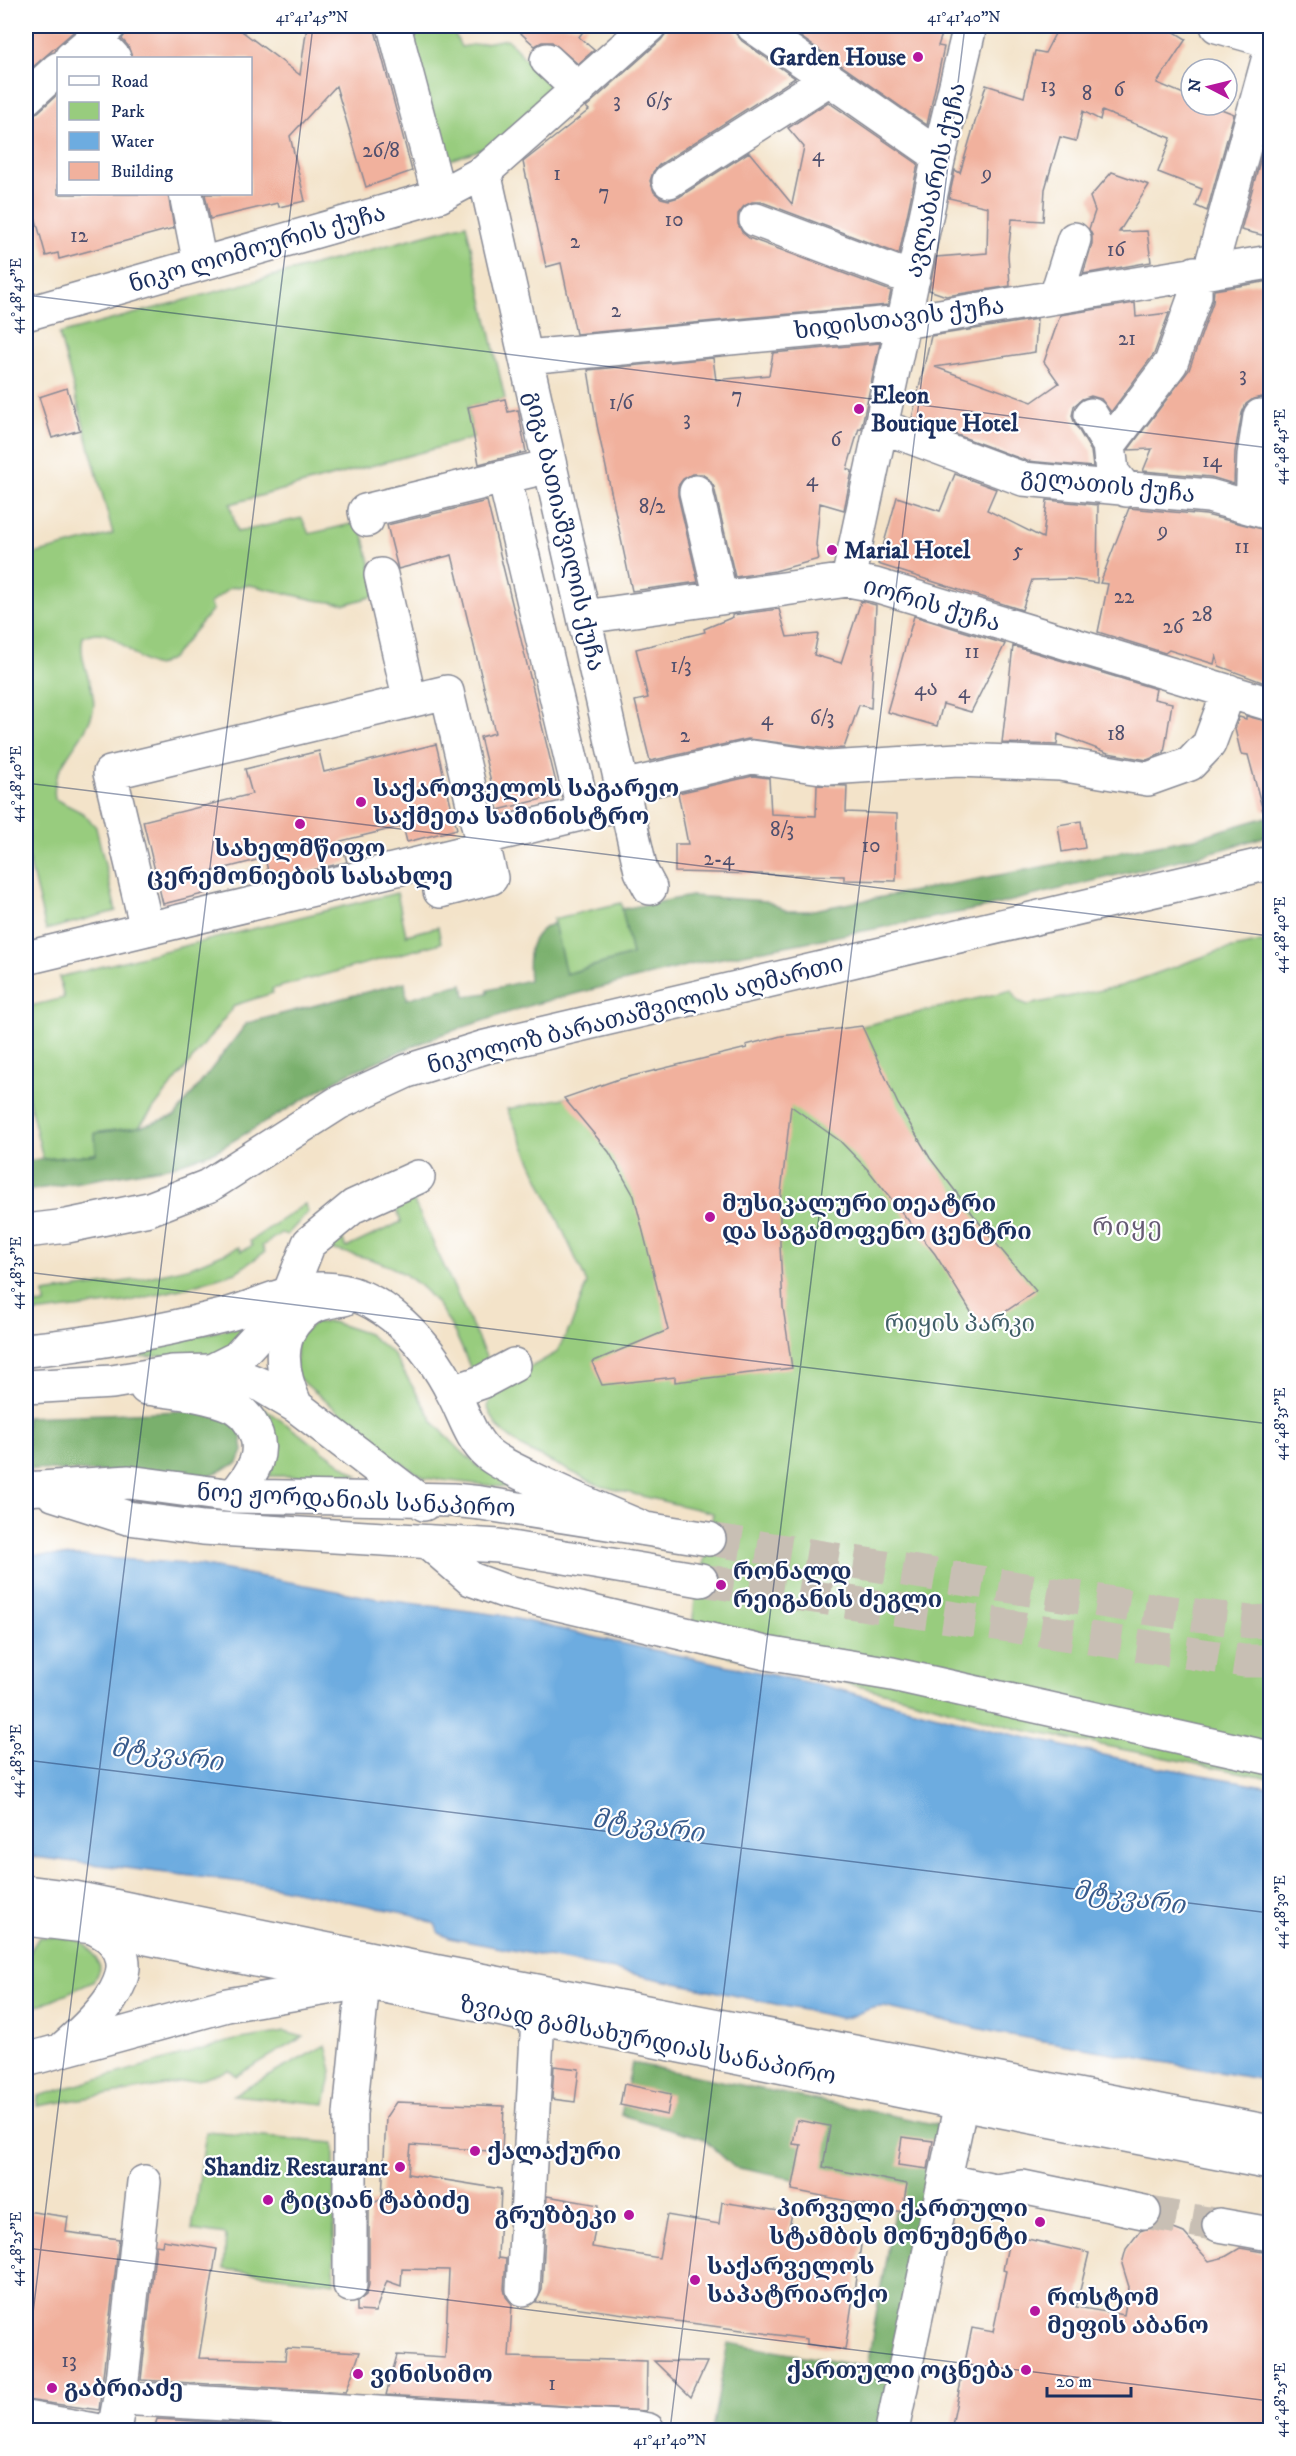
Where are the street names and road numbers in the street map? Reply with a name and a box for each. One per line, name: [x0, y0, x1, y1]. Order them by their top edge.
street label: ავლაბარის ქუჩა: [899, 80, 973, 281]
street label: ნიკო ლომოურის ქუჩა: [125, 198, 389, 300]
street label: ხიდისთავის ქუჩა: [792, 291, 1006, 347]
street label: გიგა ბათიაშვილის ქუჩა: [517, 388, 611, 674]
street label: გელათის ქუჩა: [1019, 462, 1197, 510]
street label: იორის ქუჩა: [860, 571, 1004, 639]
street label: ნიკოლოზ ბარათაშვილის აღმართი: [424, 949, 847, 1081]
street label: ნოე ჟორდანიას სანაპირო: [196, 1478, 516, 1524]
street label: ზვიად გამსახურდიას სანაპირო: [457, 1990, 838, 2092]

